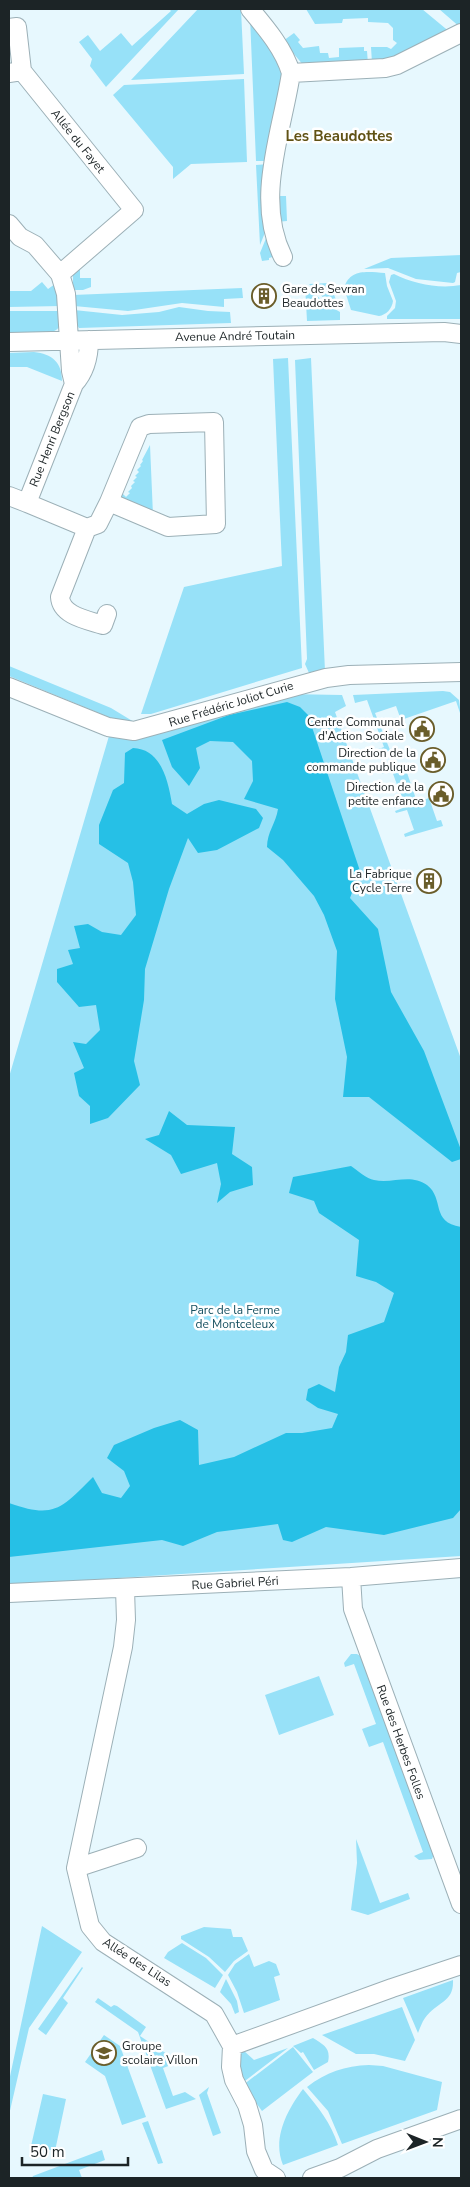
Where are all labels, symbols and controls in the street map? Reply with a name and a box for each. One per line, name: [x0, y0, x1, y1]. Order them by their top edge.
street label: Allée du Fayet: [47, 106, 109, 177]
district label: Les Beaudottes: [285, 126, 393, 146]
place label: Gare de Sevran Beaudottes: [282, 281, 365, 311]
building icon: Gare de Sevran Beaudottes: [251, 283, 277, 309]
street label: Avenue André Toutain: [175, 327, 295, 345]
street label: Rue Henri Bergson: [26, 389, 78, 489]
street label: Rue Frédéric Joliot Curie: [167, 677, 295, 731]
place label: Centre Communal d'Action Sociale: [307, 714, 404, 744]
public building icon: Centre Communal d'Action Sociale: [409, 716, 435, 742]
place label: Direction de la commande publique: [307, 745, 416, 775]
public building icon: Direction de la commande publique: [420, 747, 446, 773]
place label: Direction de la petite enfance: [346, 779, 424, 809]
public building icon: Direction de la petite enfance: [428, 781, 454, 807]
place label: La Fabrique Cycle Terre: [349, 866, 412, 896]
building icon: La Fabrique Cycle Terre: [416, 868, 442, 894]
park label: Parc de la Ferme de Montceleux: [190, 1302, 280, 1332]
street label: Rue Gabriel Péri: [191, 1573, 279, 1593]
street label: Rue des Herbes Folles: [373, 1683, 429, 1802]
street label: Allée des Lilas: [100, 1934, 175, 1990]
place label: Groupe scolaire Villon: [122, 2038, 198, 2068]
school or university icon: Groupe scolaire Villon: [91, 2040, 117, 2066]
north arrow: [400, 2117, 450, 2167]
scale bar: [22, 2134, 129, 2166]
text: N: [428, 2137, 447, 2148]
text: 50 m: [30, 2142, 65, 2162]

